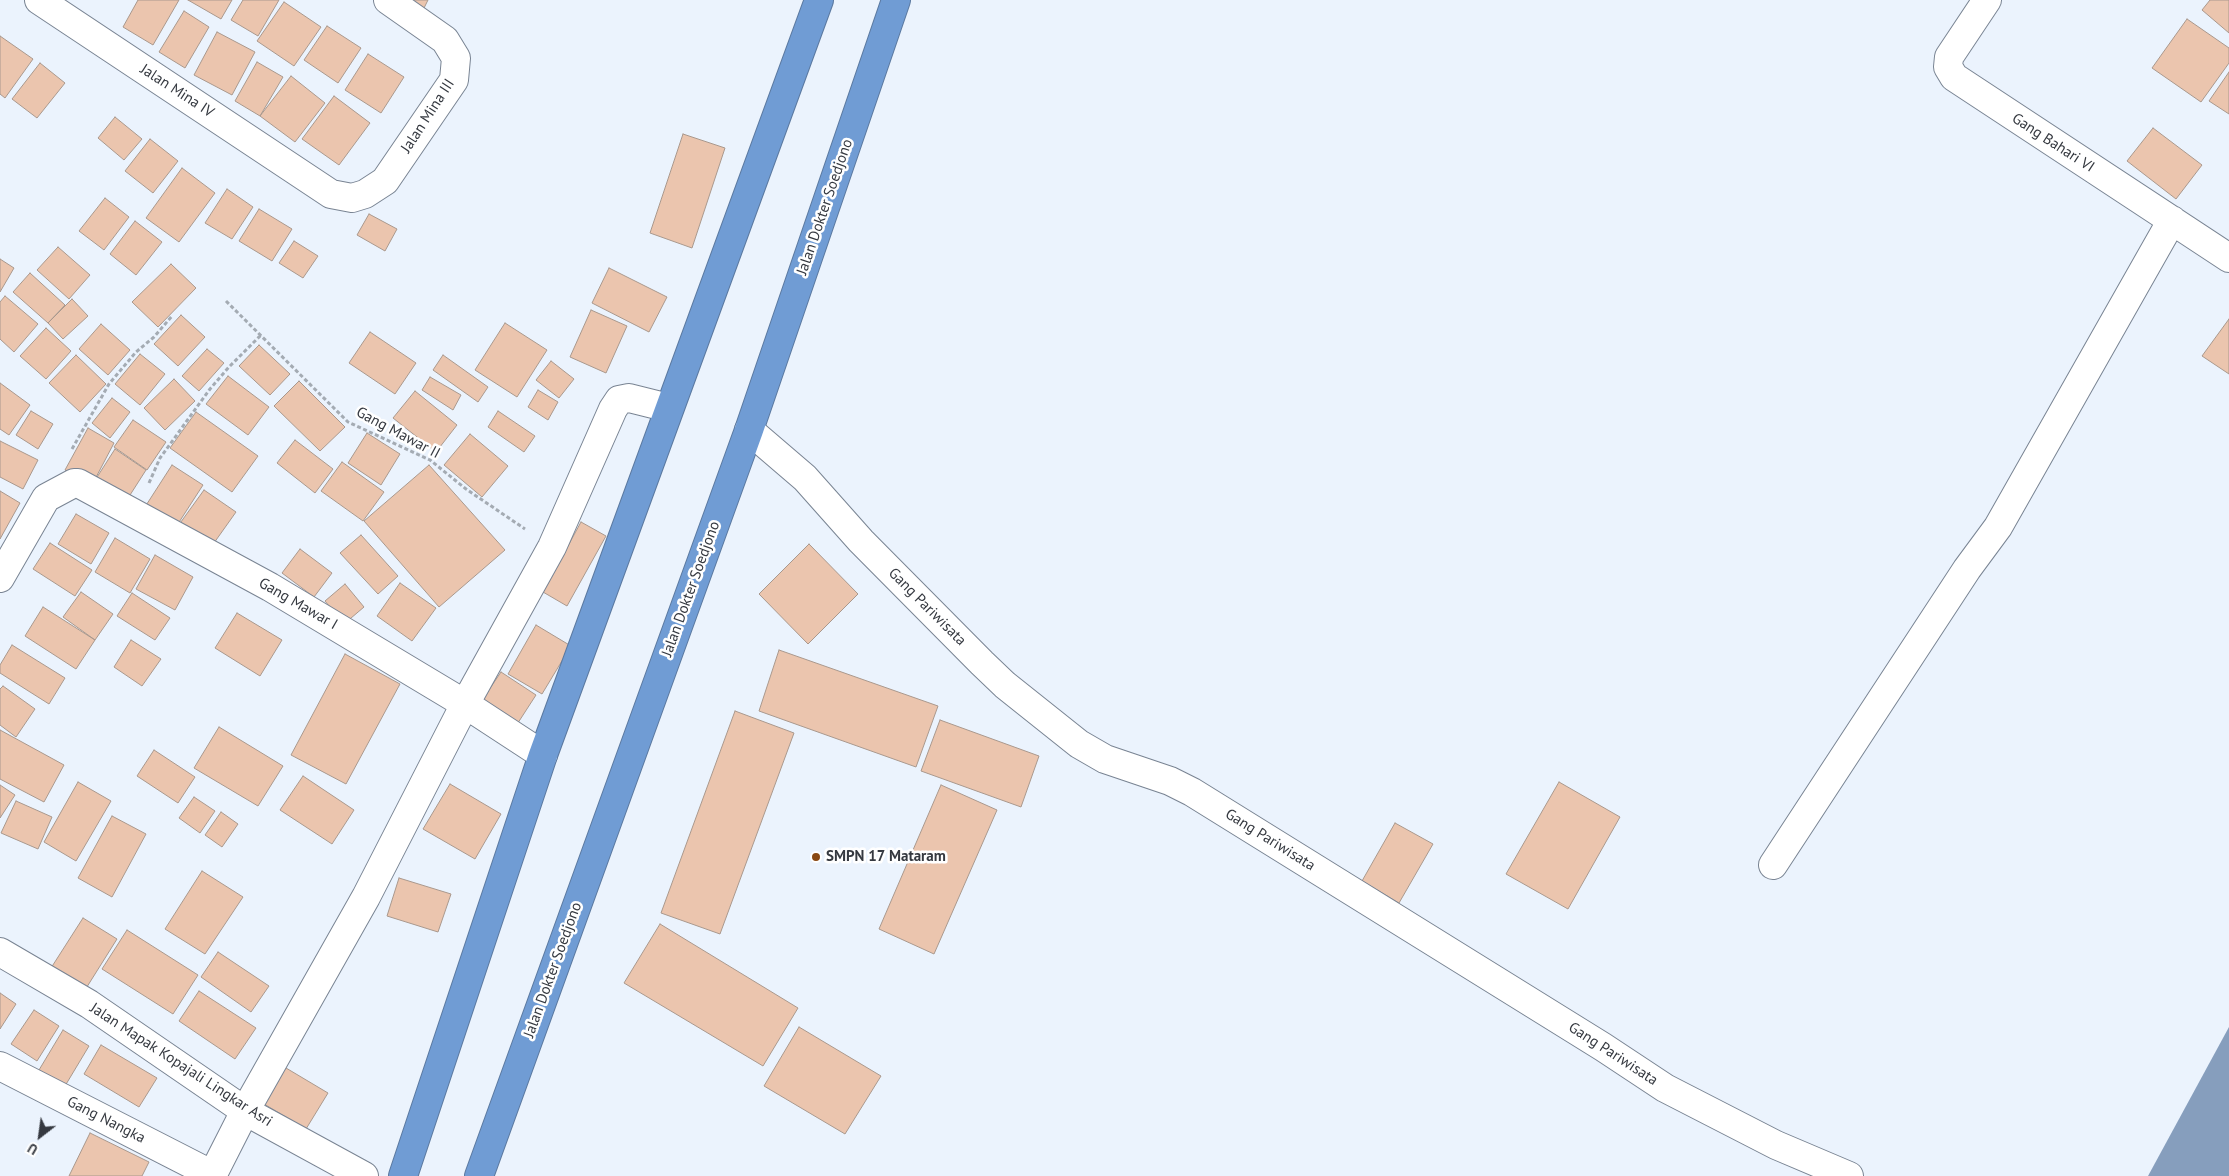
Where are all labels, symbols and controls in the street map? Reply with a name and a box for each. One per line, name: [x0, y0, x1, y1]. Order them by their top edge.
street label: Jalan Mina IV: [137, 61, 217, 121]
street label: Jalan Mina III: [397, 76, 459, 156]
street label: Gang Bahari VI: [2008, 110, 2098, 176]
street label: Jalan Dokter Soedjono: [793, 137, 857, 277]
street label: Gang Mawar II: [353, 403, 443, 463]
street label: Jalan Dokter Soedjono: [658, 519, 724, 659]
street label: Gang Pariwisata: [884, 564, 970, 650]
street label: Gang Mawar I: [255, 574, 341, 634]
street label: Gang Pariwisata: [1222, 805, 1318, 875]
place label: SMPN 17 Mataram: [826, 848, 946, 866]
marker: SMPN 17 Mataram: [810, 851, 822, 863]
street label: Jalan Dokter Soedjono: [520, 900, 586, 1040]
street label: Jalan Mapak Kopajali Lingkar Asri: [86, 999, 276, 1131]
street label: Gang Pariwisata: [1565, 1019, 1661, 1089]
street label: Gang Nangka: [64, 1093, 148, 1147]
north arrow: [15, 1111, 65, 1161]
text: U: [24, 1139, 41, 1159]

